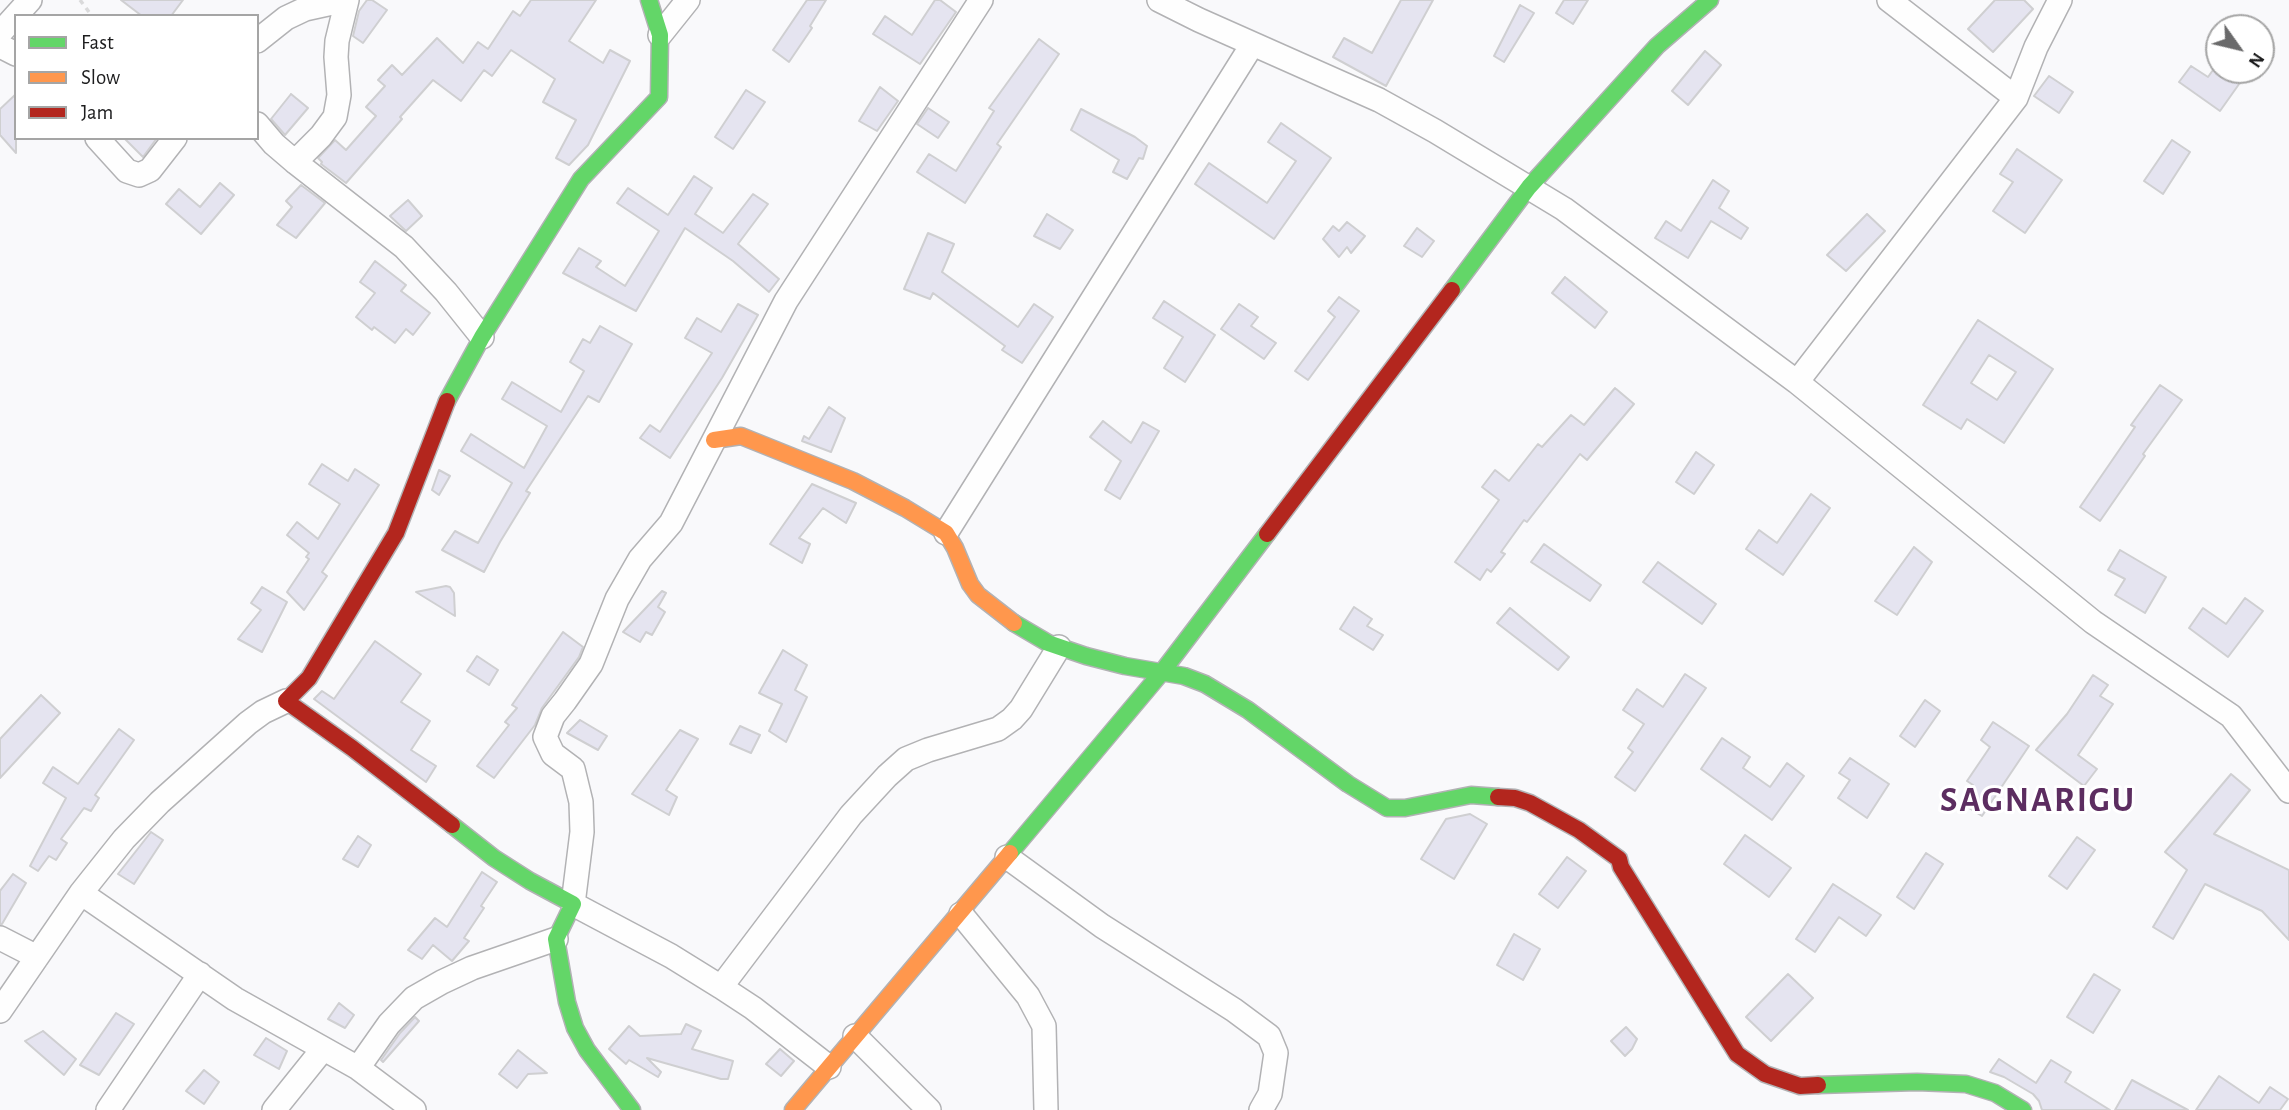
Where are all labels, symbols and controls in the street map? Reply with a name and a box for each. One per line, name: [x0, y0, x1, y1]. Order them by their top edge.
legend: [14, 14, 259, 140]
north arrow: [2205, 14, 2275, 84]
text: Fast: [81, 32, 114, 53]
text: N: [2245, 49, 2268, 71]
text: Slow: [81, 67, 120, 88]
text: Jam: [81, 102, 113, 123]
district label: SAGNARIGU: [1941, 779, 2135, 821]

